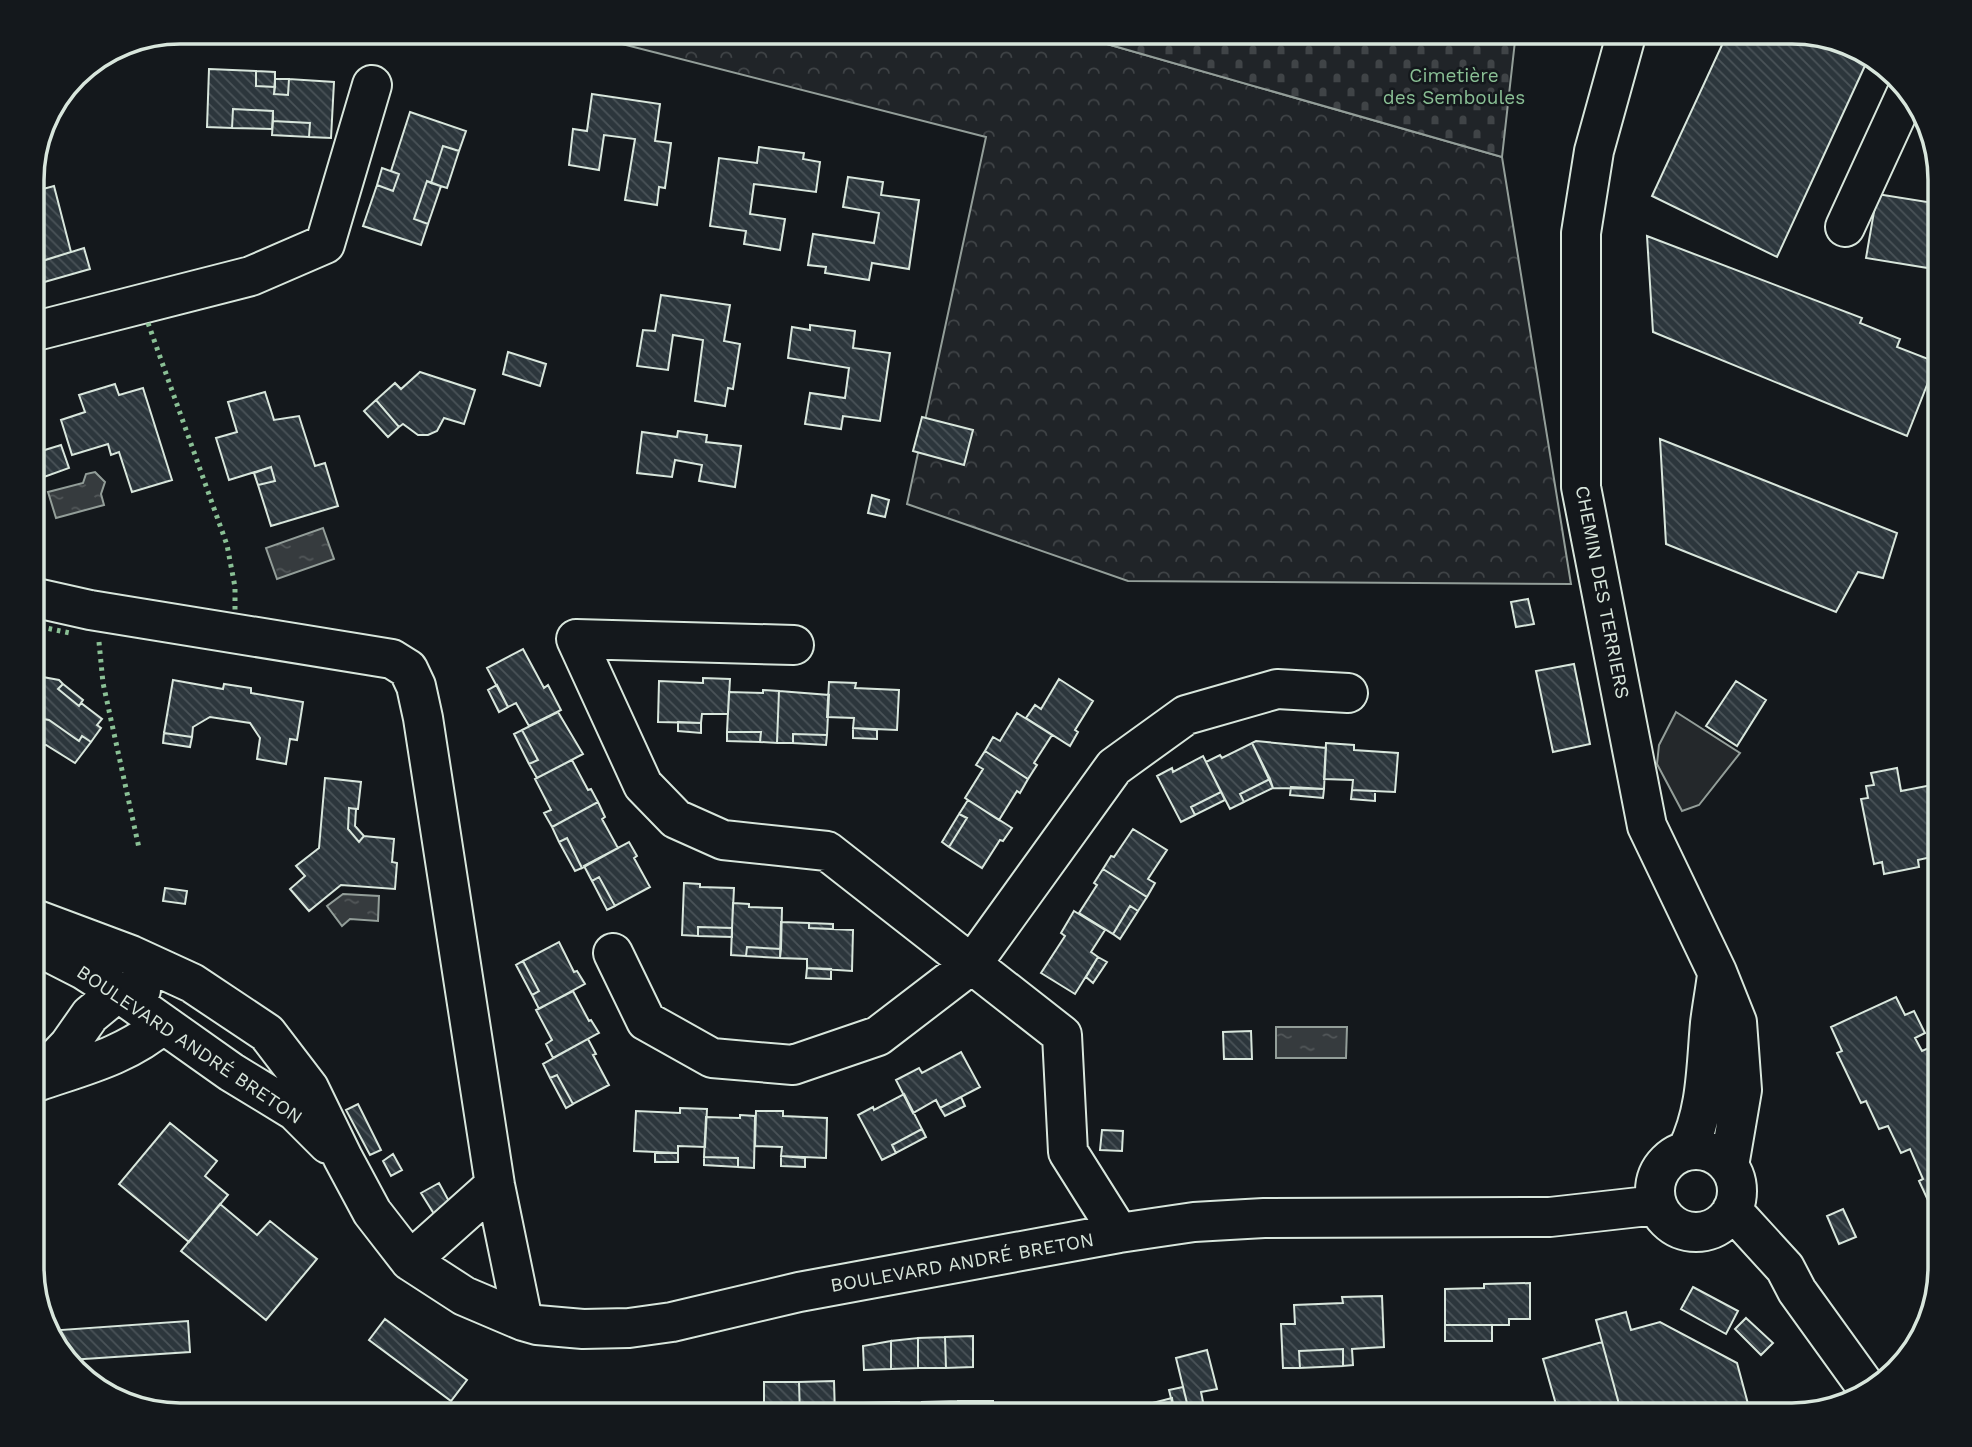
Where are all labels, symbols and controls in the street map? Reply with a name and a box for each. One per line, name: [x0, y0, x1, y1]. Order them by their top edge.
park label: Cimetière des Semboules: [1383, 64, 1525, 109]
street label: CHEMIN DES TERRIERS: [1571, 484, 1634, 701]
street label: BOULEVARD ANDRÉ BRETON: [73, 960, 307, 1129]
street label: BOULEVARD ANDRÉ BRETON: [829, 1228, 1096, 1297]

